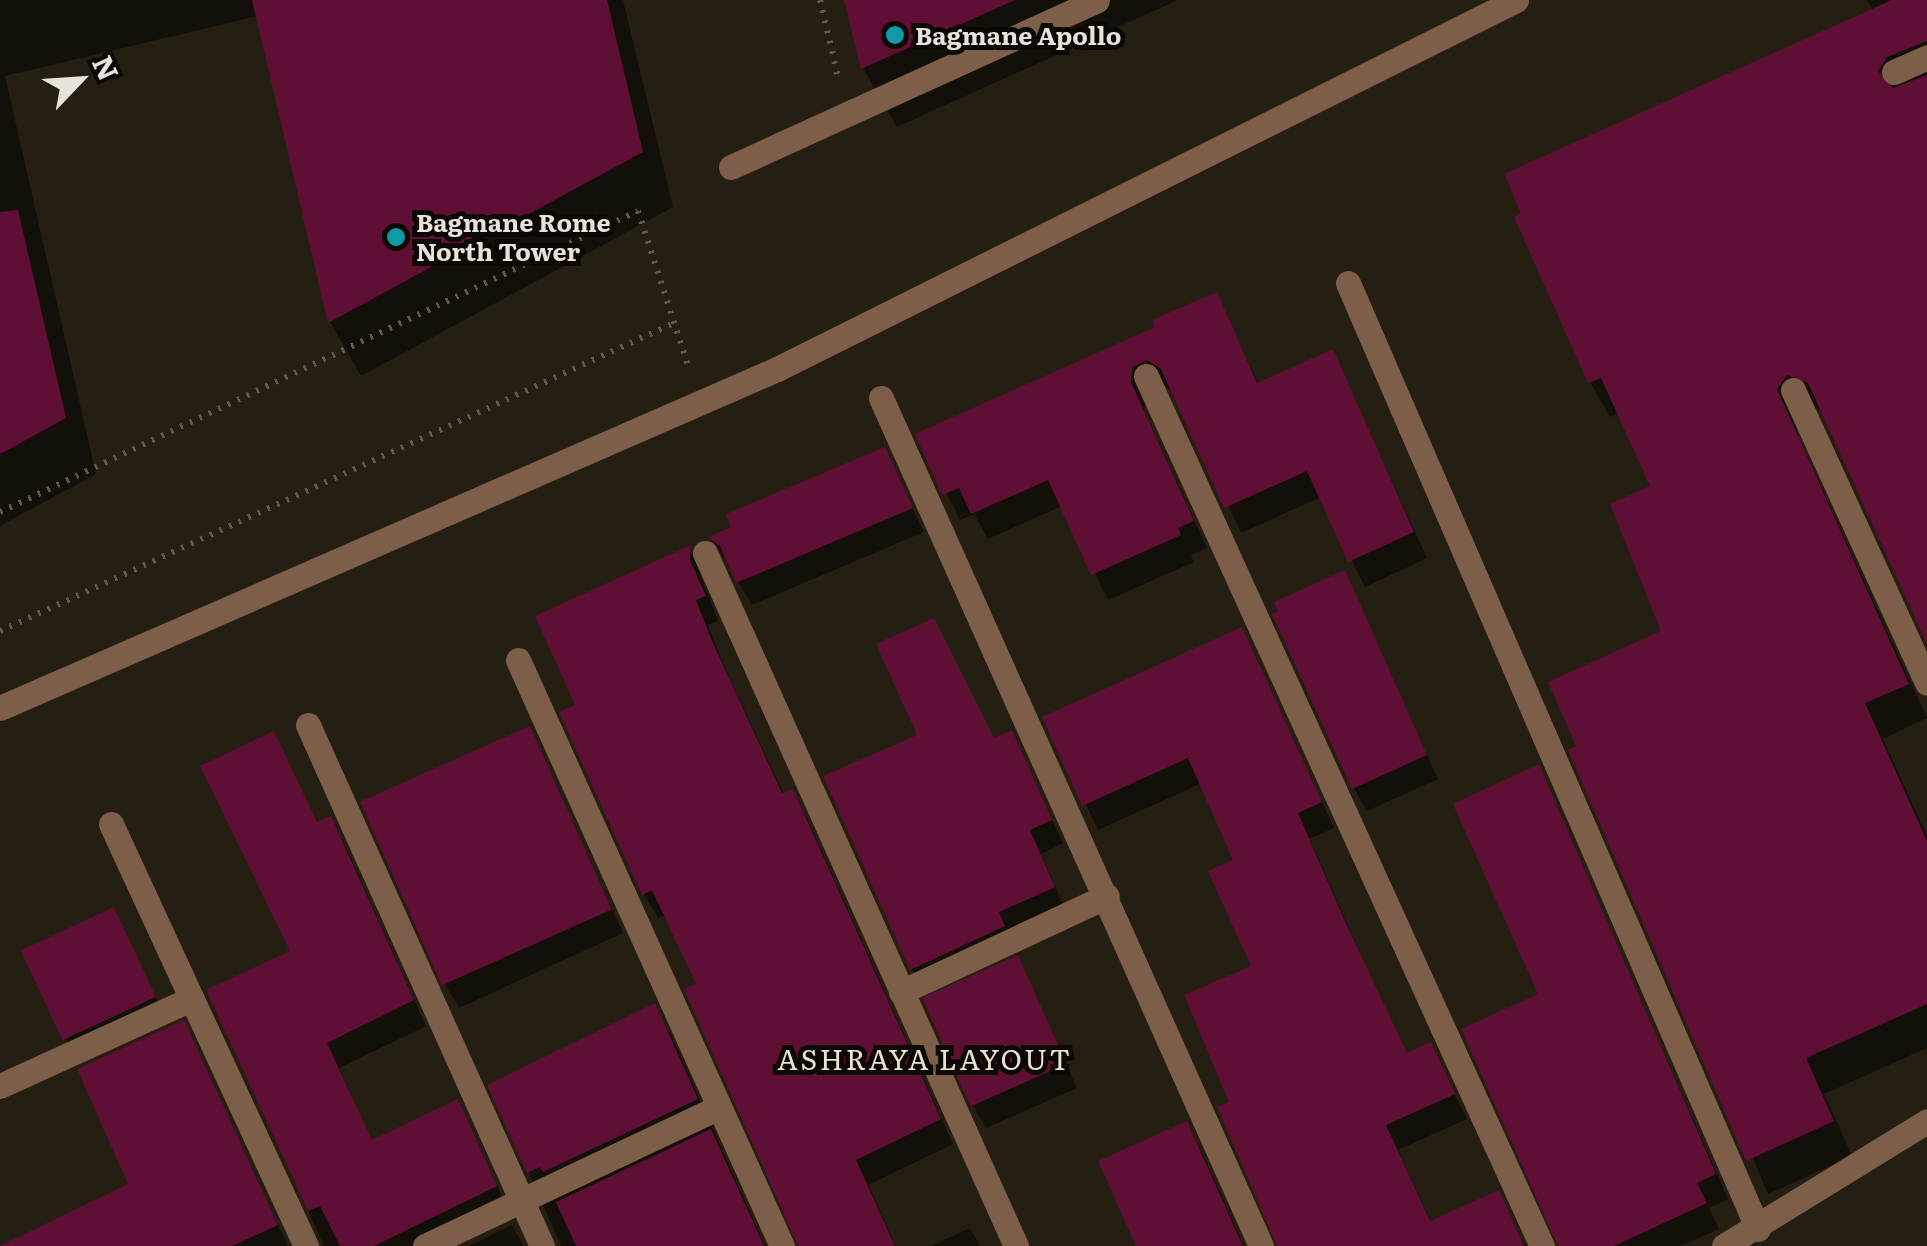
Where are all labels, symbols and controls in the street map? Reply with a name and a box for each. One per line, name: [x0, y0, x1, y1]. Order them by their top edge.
place label: Bagmane Apollo: [915, 20, 1121, 50]
marker: Bagmane Apollo: [884, 24, 906, 46]
north arrow: [30, 30, 130, 130]
text: N: [83, 48, 131, 87]
place label: Bagmane Rome North Tower: [416, 208, 611, 267]
marker: Bagmane Rome North Tower: [385, 226, 407, 248]
district label: ASHRAYA LAYOUT: [777, 1041, 1073, 1075]

